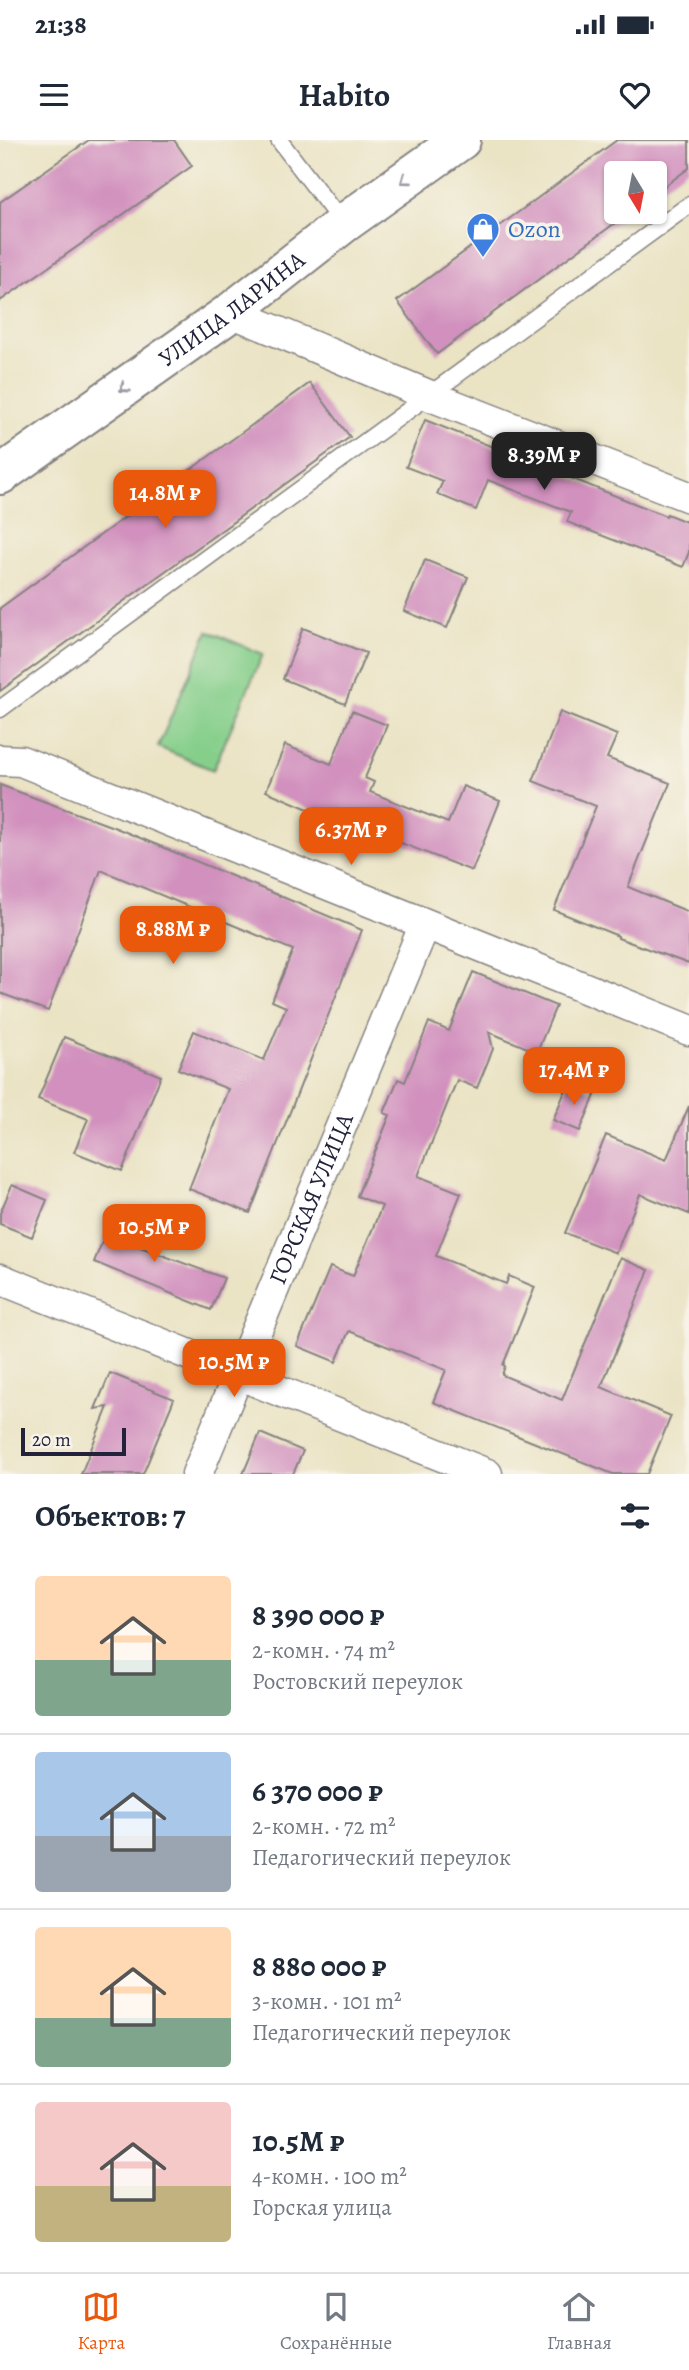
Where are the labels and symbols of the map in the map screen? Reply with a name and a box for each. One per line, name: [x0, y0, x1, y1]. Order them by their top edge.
north arrow: [604, 161, 667, 224]
one-way arrow: [400, 172, 413, 184]
shop icon: Ozon: [464, 210, 502, 259]
place label: Ozon: [508, 213, 561, 245]
street label: УЛИЦА ЛАРИНА: [152, 243, 312, 374]
one-way arrow: [119, 380, 132, 392]
pin: 8.39M ₽: [479, 432, 609, 492]
pin: 14.8M ₽: [100, 470, 230, 530]
pin: 6.37M ₽: [286, 808, 416, 867]
pin: 8.88M ₽: [108, 906, 238, 966]
pin: 17.4M ₽: [509, 1048, 639, 1107]
street label: ГОРСКАЯ УЛИЦА: [261, 1108, 361, 1289]
pin: 10.5M ₽: [89, 1204, 219, 1264]
pin: 10.5M ₽: [169, 1340, 299, 1399]
scale bar: [21, 1425, 126, 1457]

